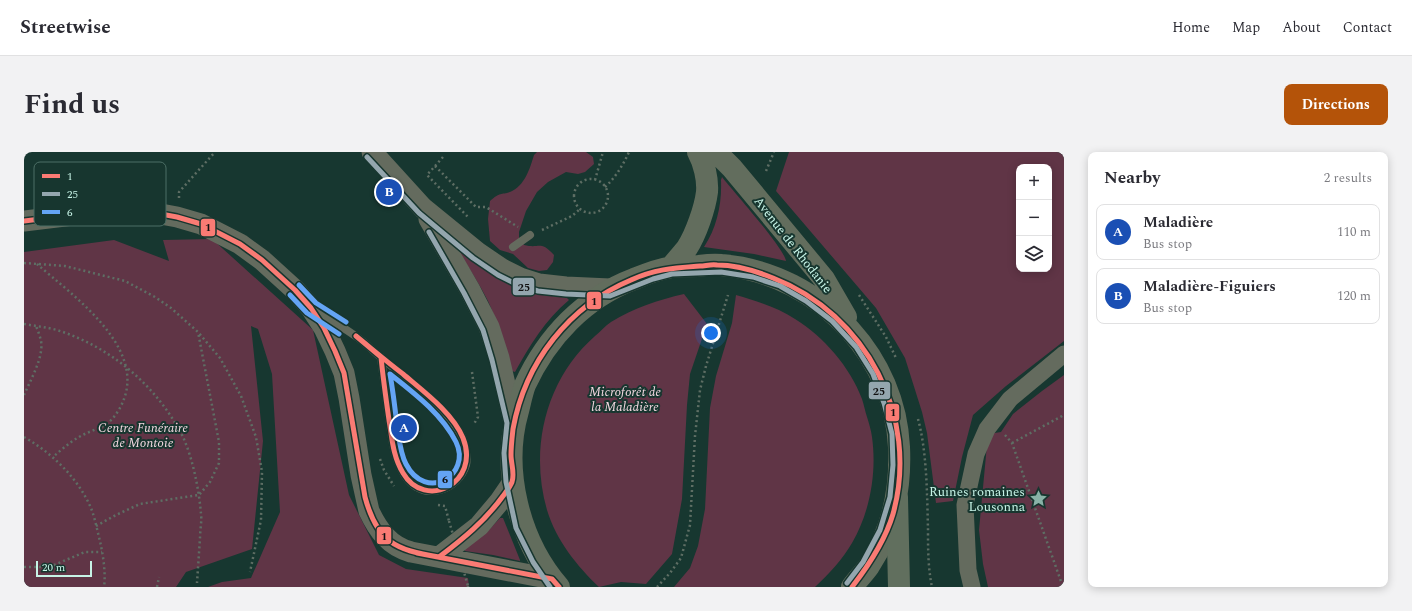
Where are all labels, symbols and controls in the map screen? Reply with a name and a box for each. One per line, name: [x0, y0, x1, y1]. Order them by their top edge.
text: Streetwise: [20, 13, 111, 42]
text: Home: [1172, 17, 1210, 38]
text: Map: [1232, 17, 1260, 38]
text: About: [1282, 17, 1321, 38]
text: Contact: [1343, 17, 1392, 38]
text: Find us: [24, 83, 120, 126]
button: Directions: [1284, 84, 1388, 125]
legend: [34, 162, 166, 226]
map controls: [1016, 164, 1052, 272]
button: +: [1016, 164, 1052, 200]
text: Nearby: [1104, 165, 1160, 191]
text: 1: [67, 168, 73, 185]
text: 2 results: [1324, 168, 1372, 188]
pin: B: [376, 177, 402, 207]
text: 25: [67, 186, 78, 203]
street label: Avenue de Rhodanie: [749, 192, 837, 298]
button: −: [1016, 200, 1052, 236]
text: 6: [67, 204, 73, 221]
text: Maladière: [1143, 211, 1213, 234]
line badge: 1: [200, 218, 216, 237]
text: 1: [205, 219, 211, 236]
text: A: [1113, 222, 1123, 242]
text: 110 m: [1337, 222, 1371, 242]
text: Bus stop: [1143, 234, 1192, 254]
button: layers: [1016, 236, 1052, 272]
text: Maladière-Figuiers: [1143, 275, 1276, 298]
line badge: 25: [512, 277, 535, 296]
text: 25: [518, 279, 530, 296]
text: B: [1113, 286, 1123, 306]
text: 120 m: [1337, 286, 1371, 306]
line badge: 1: [586, 291, 602, 310]
text: 1: [591, 293, 597, 310]
text: Bus stop: [1143, 298, 1192, 318]
your location: [701, 323, 721, 343]
line badge: 25: [868, 381, 891, 400]
park label: Microforêt de la Maladière: [589, 382, 661, 417]
text: 25: [873, 383, 885, 400]
line badge: 1: [885, 403, 900, 422]
text: 1: [890, 404, 896, 421]
pin: A: [391, 413, 417, 443]
park label: Centre Funéraire de Montoie: [98, 418, 188, 453]
line badge: 6: [437, 470, 453, 489]
text: 6: [442, 471, 448, 488]
place label: Ruines romaines Lousonna: [929, 482, 1026, 517]
place icon: Ruines romaines Lousonna: [1028, 489, 1048, 509]
line badge: 1: [376, 526, 392, 545]
text: 1: [381, 528, 387, 545]
scale bar: [36, 559, 92, 578]
text: 20 m: [42, 559, 65, 576]

